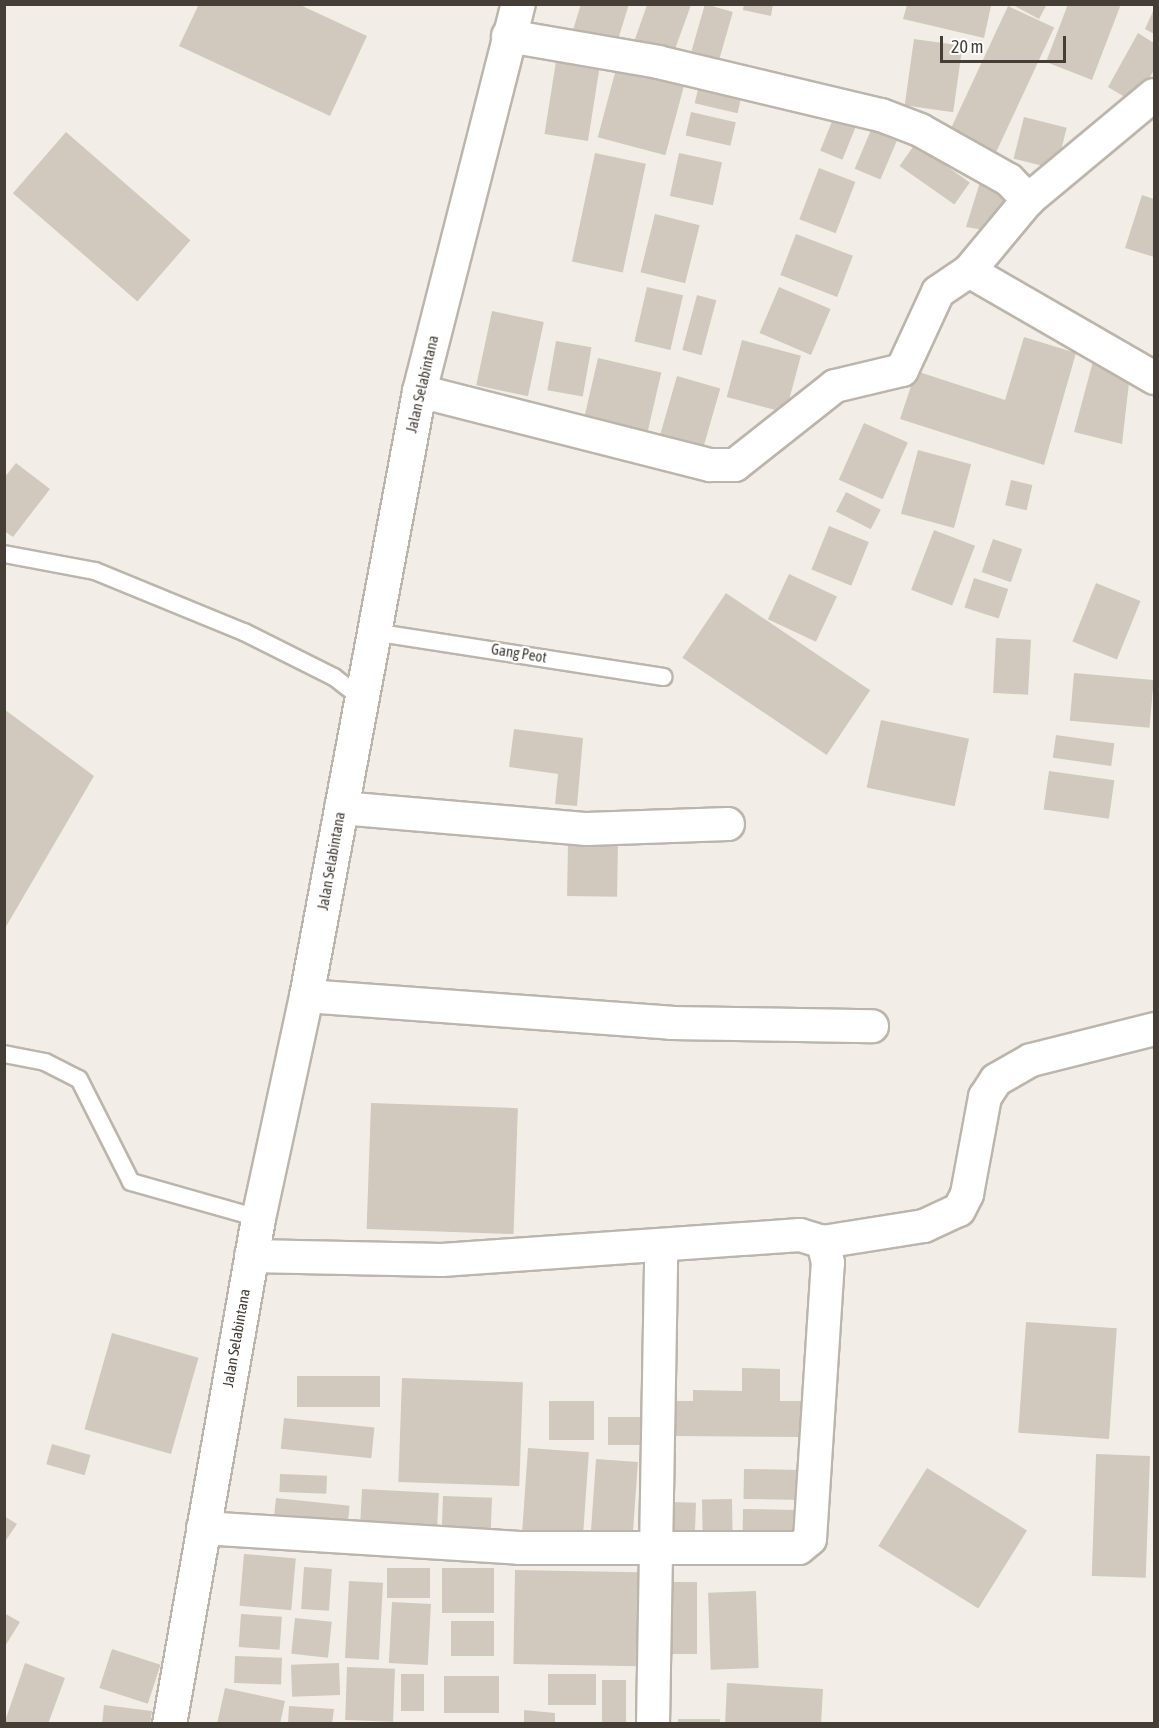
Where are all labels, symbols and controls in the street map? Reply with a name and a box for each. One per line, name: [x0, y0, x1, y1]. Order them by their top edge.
scale bar: [943, 24, 1069, 62]
text: 20 m: [951, 36, 983, 57]
street label: Jalan Selabintana: [402, 334, 442, 434]
street label: Gang Peot: [490, 640, 548, 666]
street label: Jalan Selabintana: [313, 810, 349, 912]
street label: Jalan Selabintana: [218, 1287, 254, 1389]

